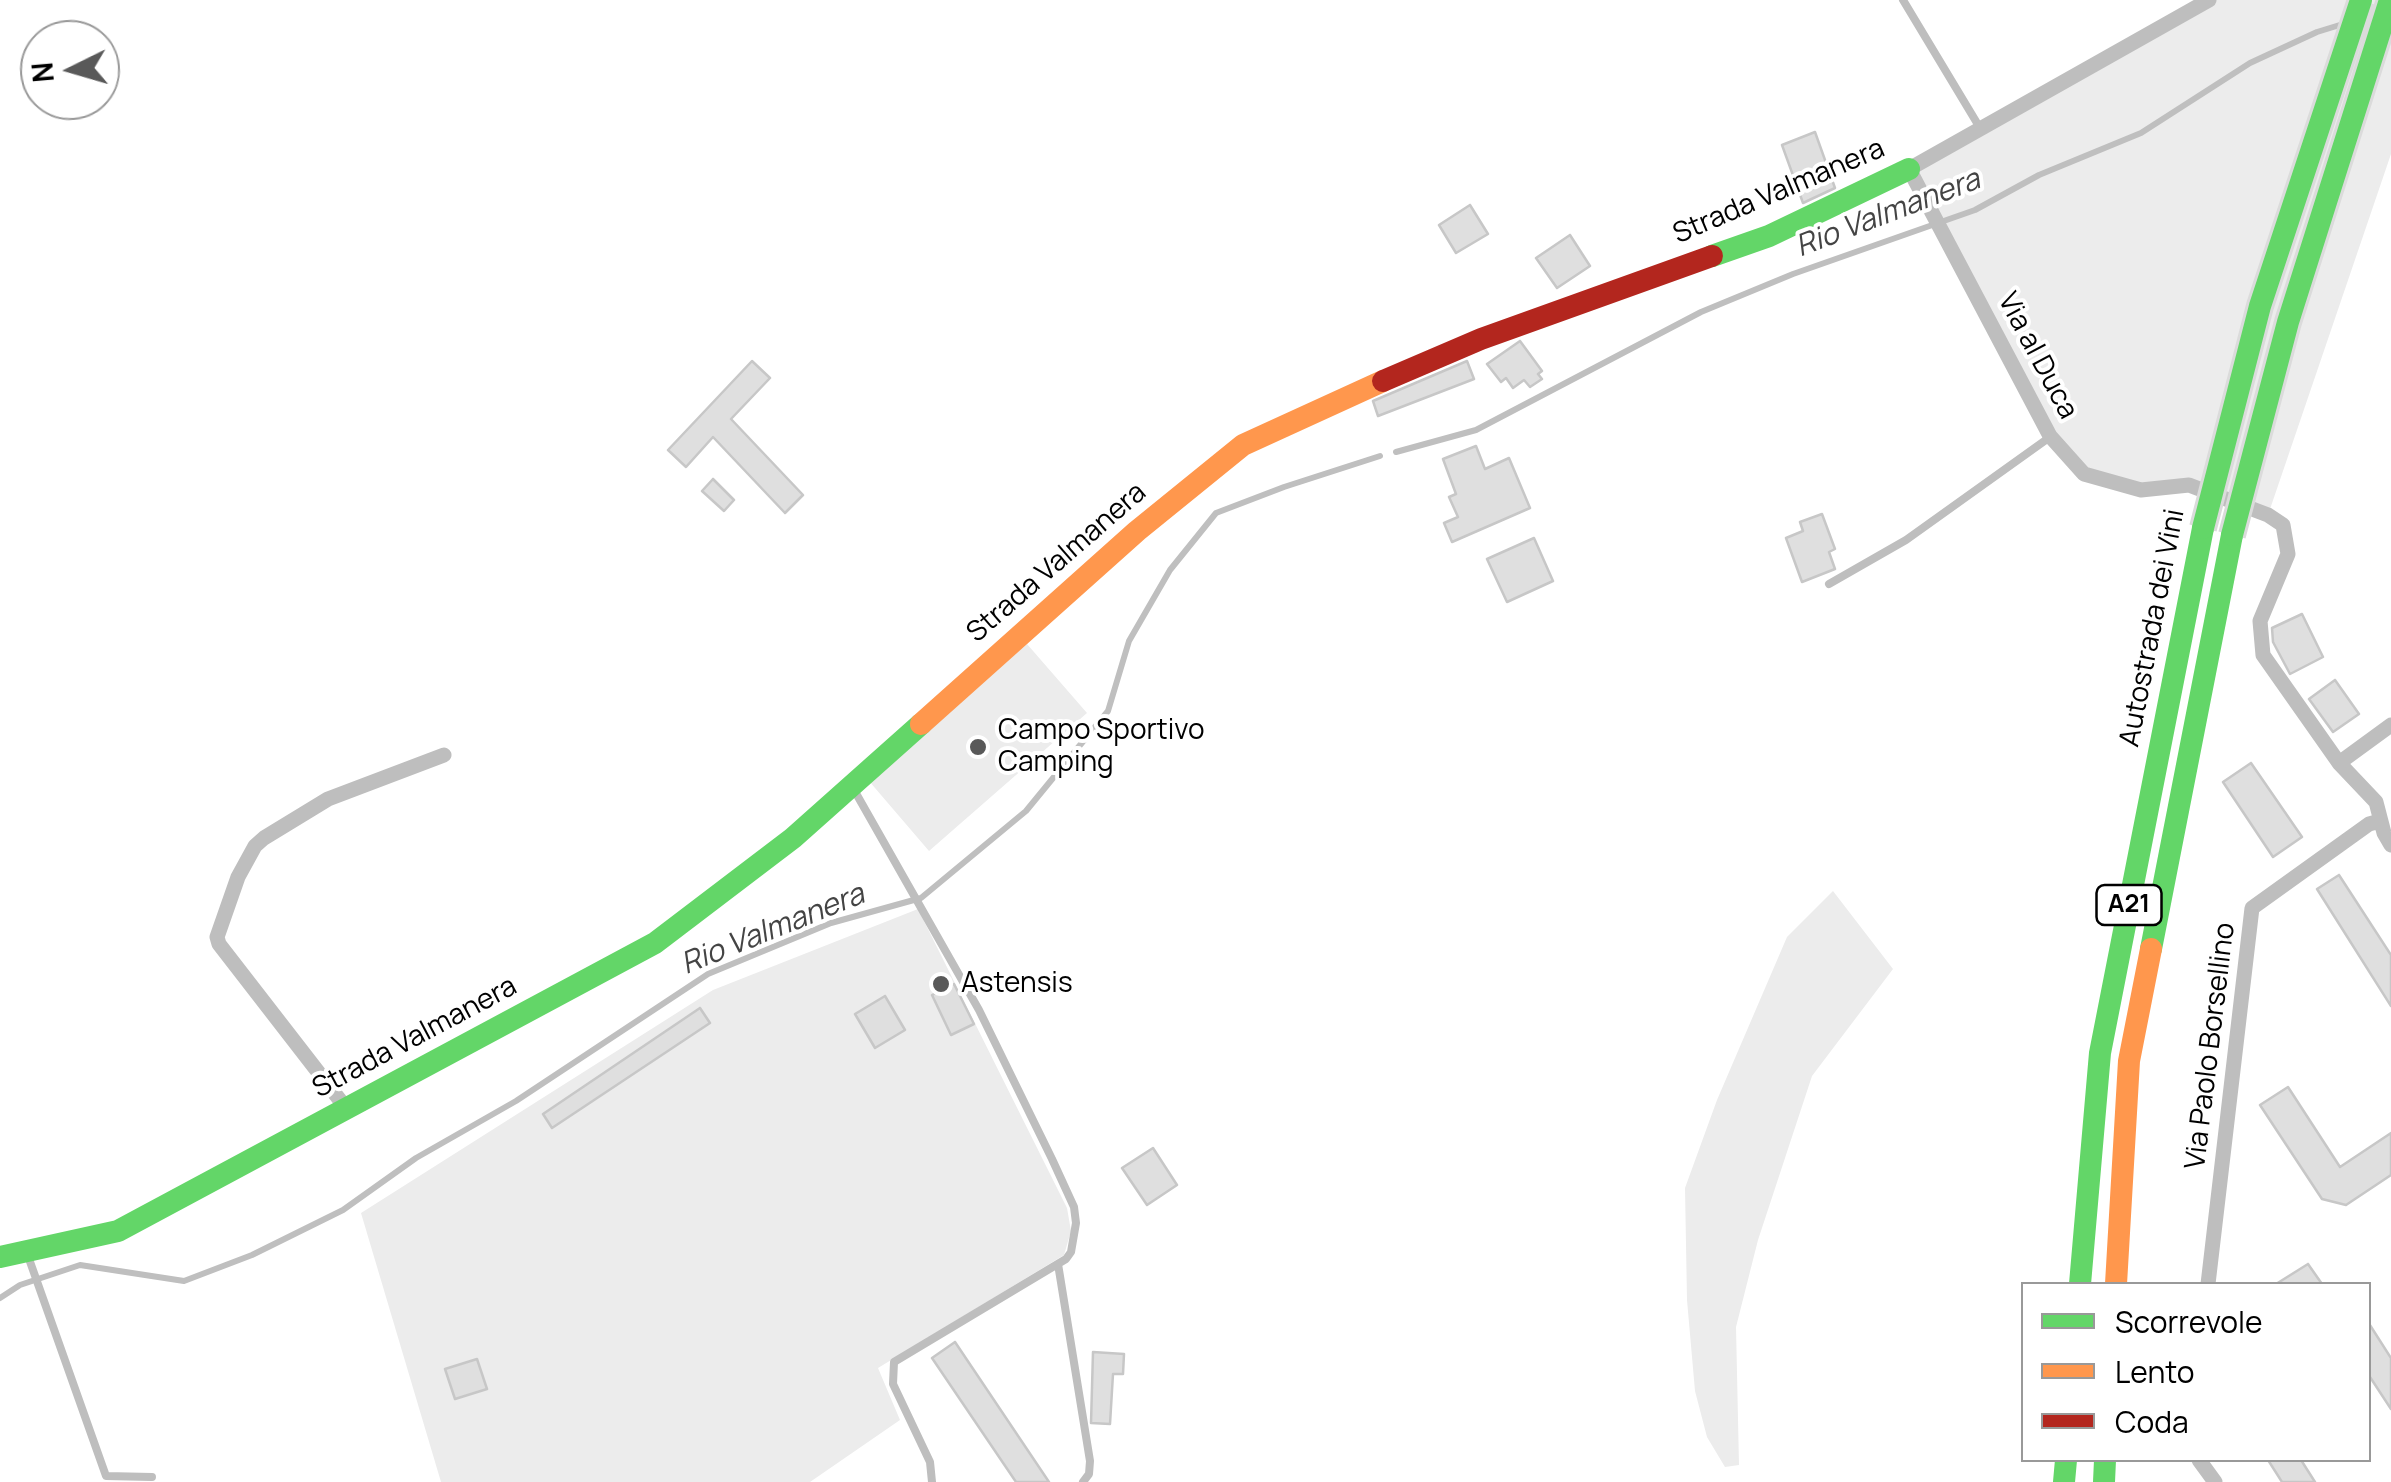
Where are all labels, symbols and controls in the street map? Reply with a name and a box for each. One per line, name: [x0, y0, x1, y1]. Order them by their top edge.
north arrow: [20, 20, 120, 120]
text: N: [22, 61, 62, 84]
street label: Strada Valmanera: [1668, 132, 1890, 252]
water label: Rio Valmanera: [1791, 162, 1985, 266]
street label: Via al Duca: [1990, 287, 2084, 425]
street label: Strada Valmanera: [961, 476, 1153, 650]
street label: Autostrada dei Vini: [2113, 506, 2193, 750]
place label: Campo Sportivo Camping: [998, 714, 1205, 780]
marker: Campo Sportivo Camping: [967, 736, 989, 758]
water label: Rio Valmanera: [676, 877, 870, 983]
road number: A21: [2096, 885, 2162, 925]
street label: Via Paolo Borsellino: [2179, 921, 2243, 1171]
place label: Astensis: [961, 967, 1073, 1001]
street label: Strada Valmanera: [307, 970, 523, 1106]
marker: Astensis: [930, 973, 952, 995]
legend: [2021, 1282, 2371, 1462]
text: Scorrevole: [2115, 1301, 2263, 1342]
text: Lento: [2115, 1351, 2194, 1392]
text: Coda: [2115, 1401, 2189, 1442]

